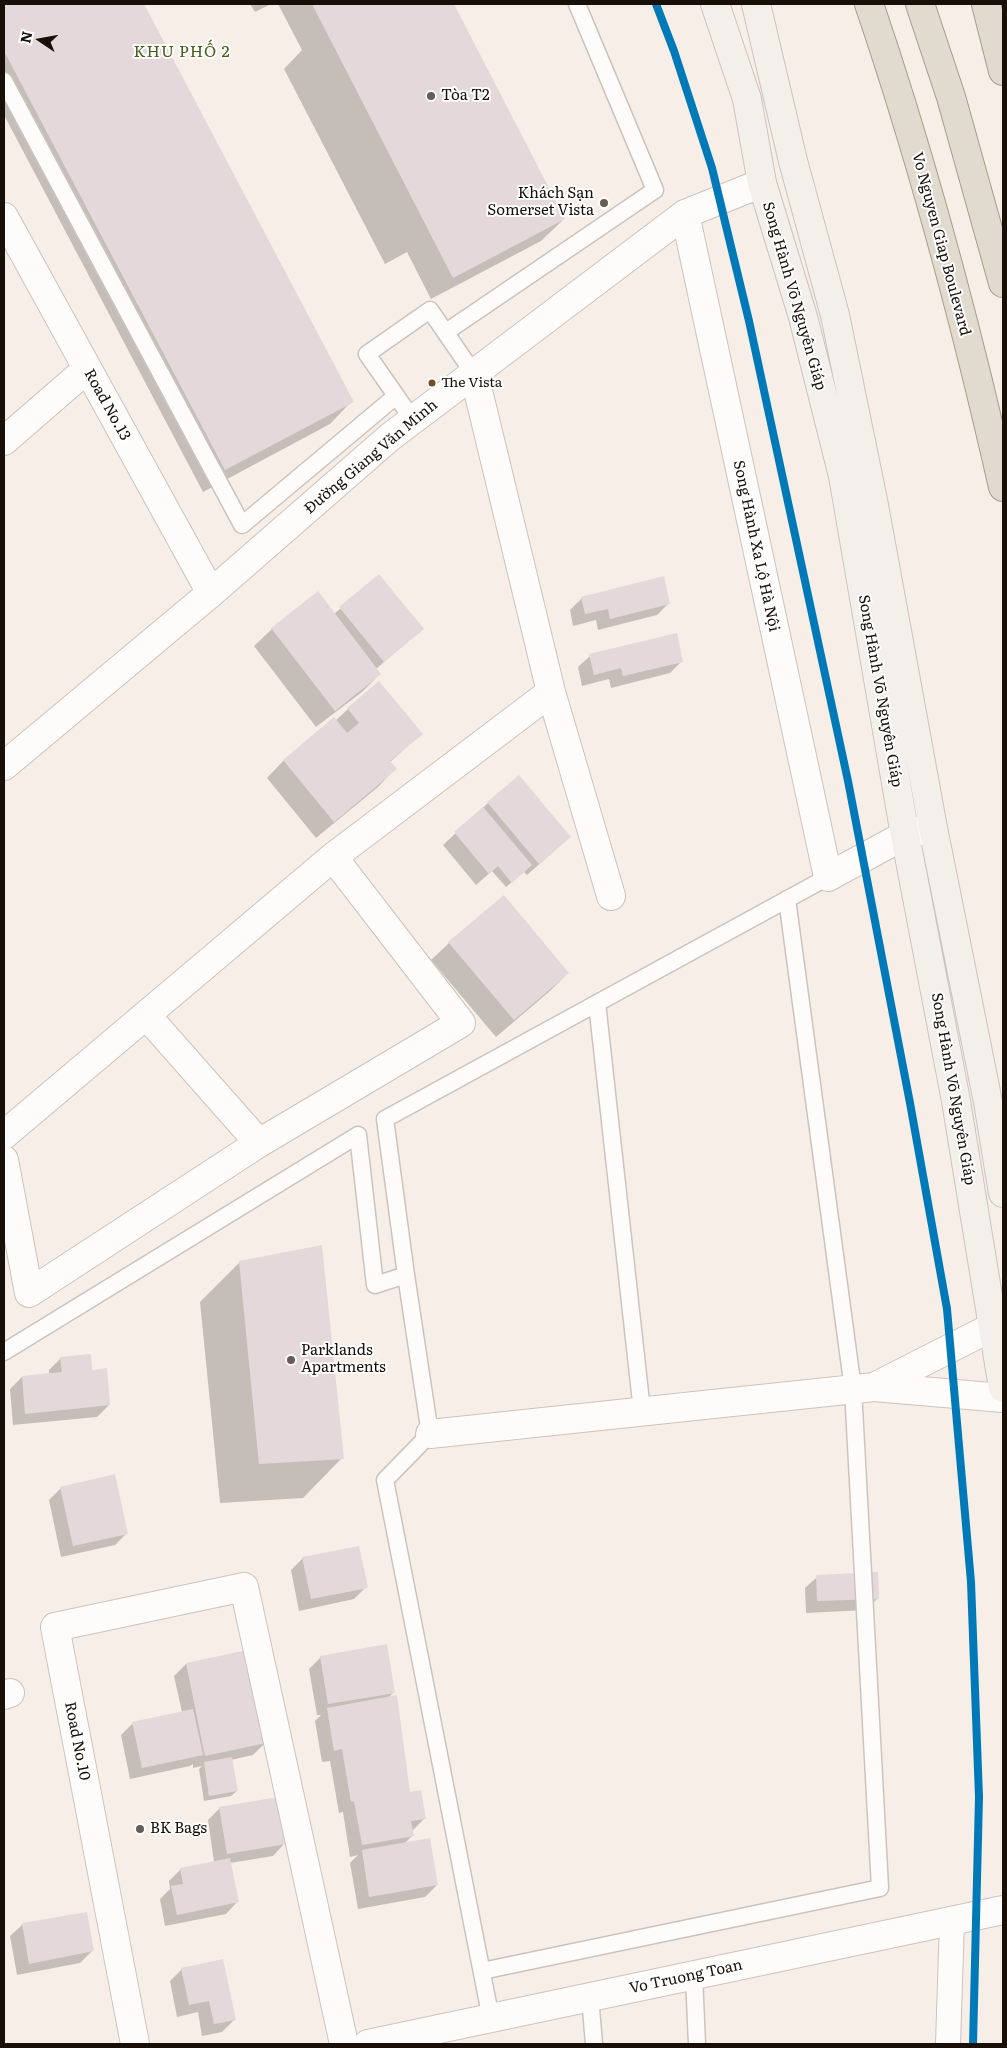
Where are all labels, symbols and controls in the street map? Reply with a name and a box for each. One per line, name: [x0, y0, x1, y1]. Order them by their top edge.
north arrow: [15, 15, 65, 65]
text: N: [14, 29, 36, 45]
district label: KHU PHỐ 2: [132, 42, 232, 62]
place label: Tòa T2: [441, 87, 490, 105]
marker: Tòa T2: [425, 90, 437, 102]
street label: Vo Nguyen Giap Boulevard: [908, 150, 974, 338]
place label: Khách Sạn Somerset Vista: [487, 185, 594, 220]
marker: Khách Sạn Somerset Vista: [598, 197, 610, 209]
street label: Song Hành Võ Nguyên Giáp: [758, 200, 830, 392]
street label: Road No.13: [80, 366, 134, 444]
place label: The Vista: [441, 375, 502, 391]
marker: The Vista: [427, 378, 437, 388]
street label: Đường Giang Văn Minh: [301, 396, 441, 518]
street label: Song Hành Xa Lộ Hà Nội: [729, 459, 783, 633]
street label: Song Hành Võ Nguyên Giáp: [854, 593, 906, 789]
street label: Song Hành Võ Nguyên Giáp: [927, 991, 979, 1187]
place label: Parklands Apartments: [301, 1342, 386, 1377]
marker: Parklands Apartments: [285, 1354, 297, 1366]
street label: Road No.10: [61, 1700, 93, 1782]
place label: BK Bags: [150, 1820, 207, 1838]
marker: BK Bags: [134, 1823, 146, 1835]
street label: Vo Truong Toan: [628, 1956, 744, 1998]

